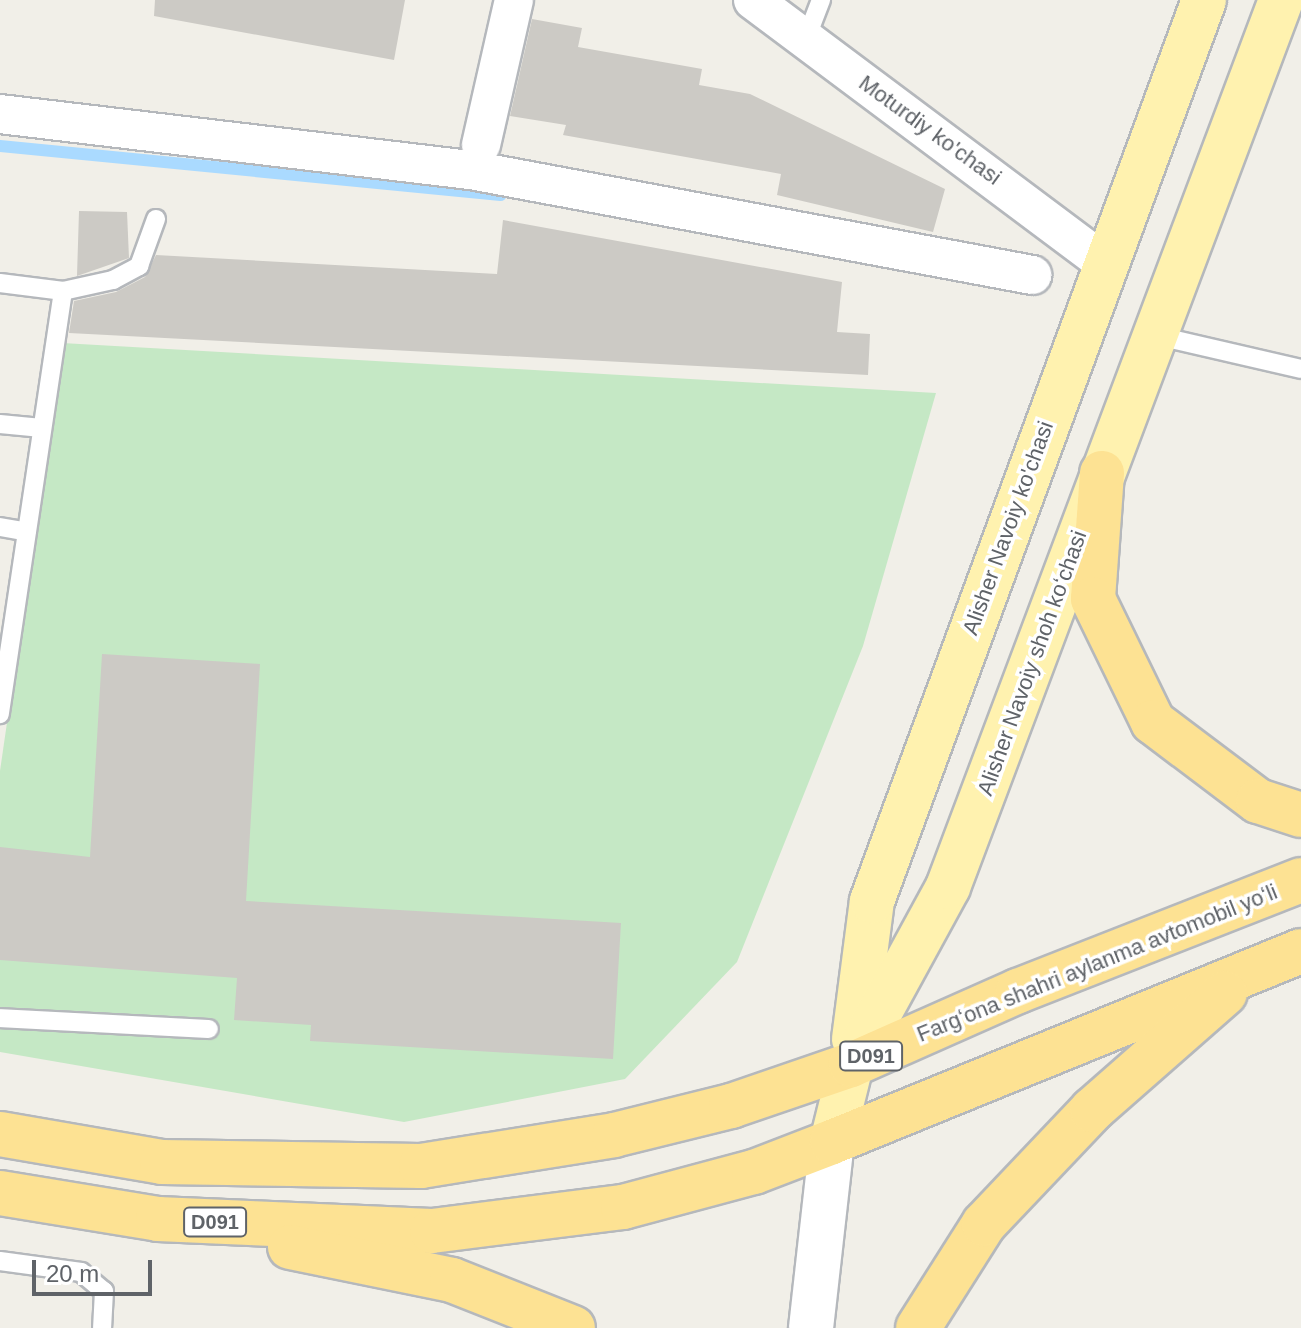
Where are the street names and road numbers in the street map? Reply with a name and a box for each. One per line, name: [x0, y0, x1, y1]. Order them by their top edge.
street label: Moturdiy ko'chasi: [854, 70, 1006, 190]
street label: Alisher Navoiy ko'chasi: [957, 418, 1059, 638]
street label: Alisher Navoiy shoh koʻchasi: [972, 527, 1092, 799]
street label: Fargʻona shahri aylanma avtomobil yoʻli: [913, 878, 1281, 1048]
road number: D091: [839, 1040, 903, 1072]
road number: D091: [183, 1206, 247, 1238]

